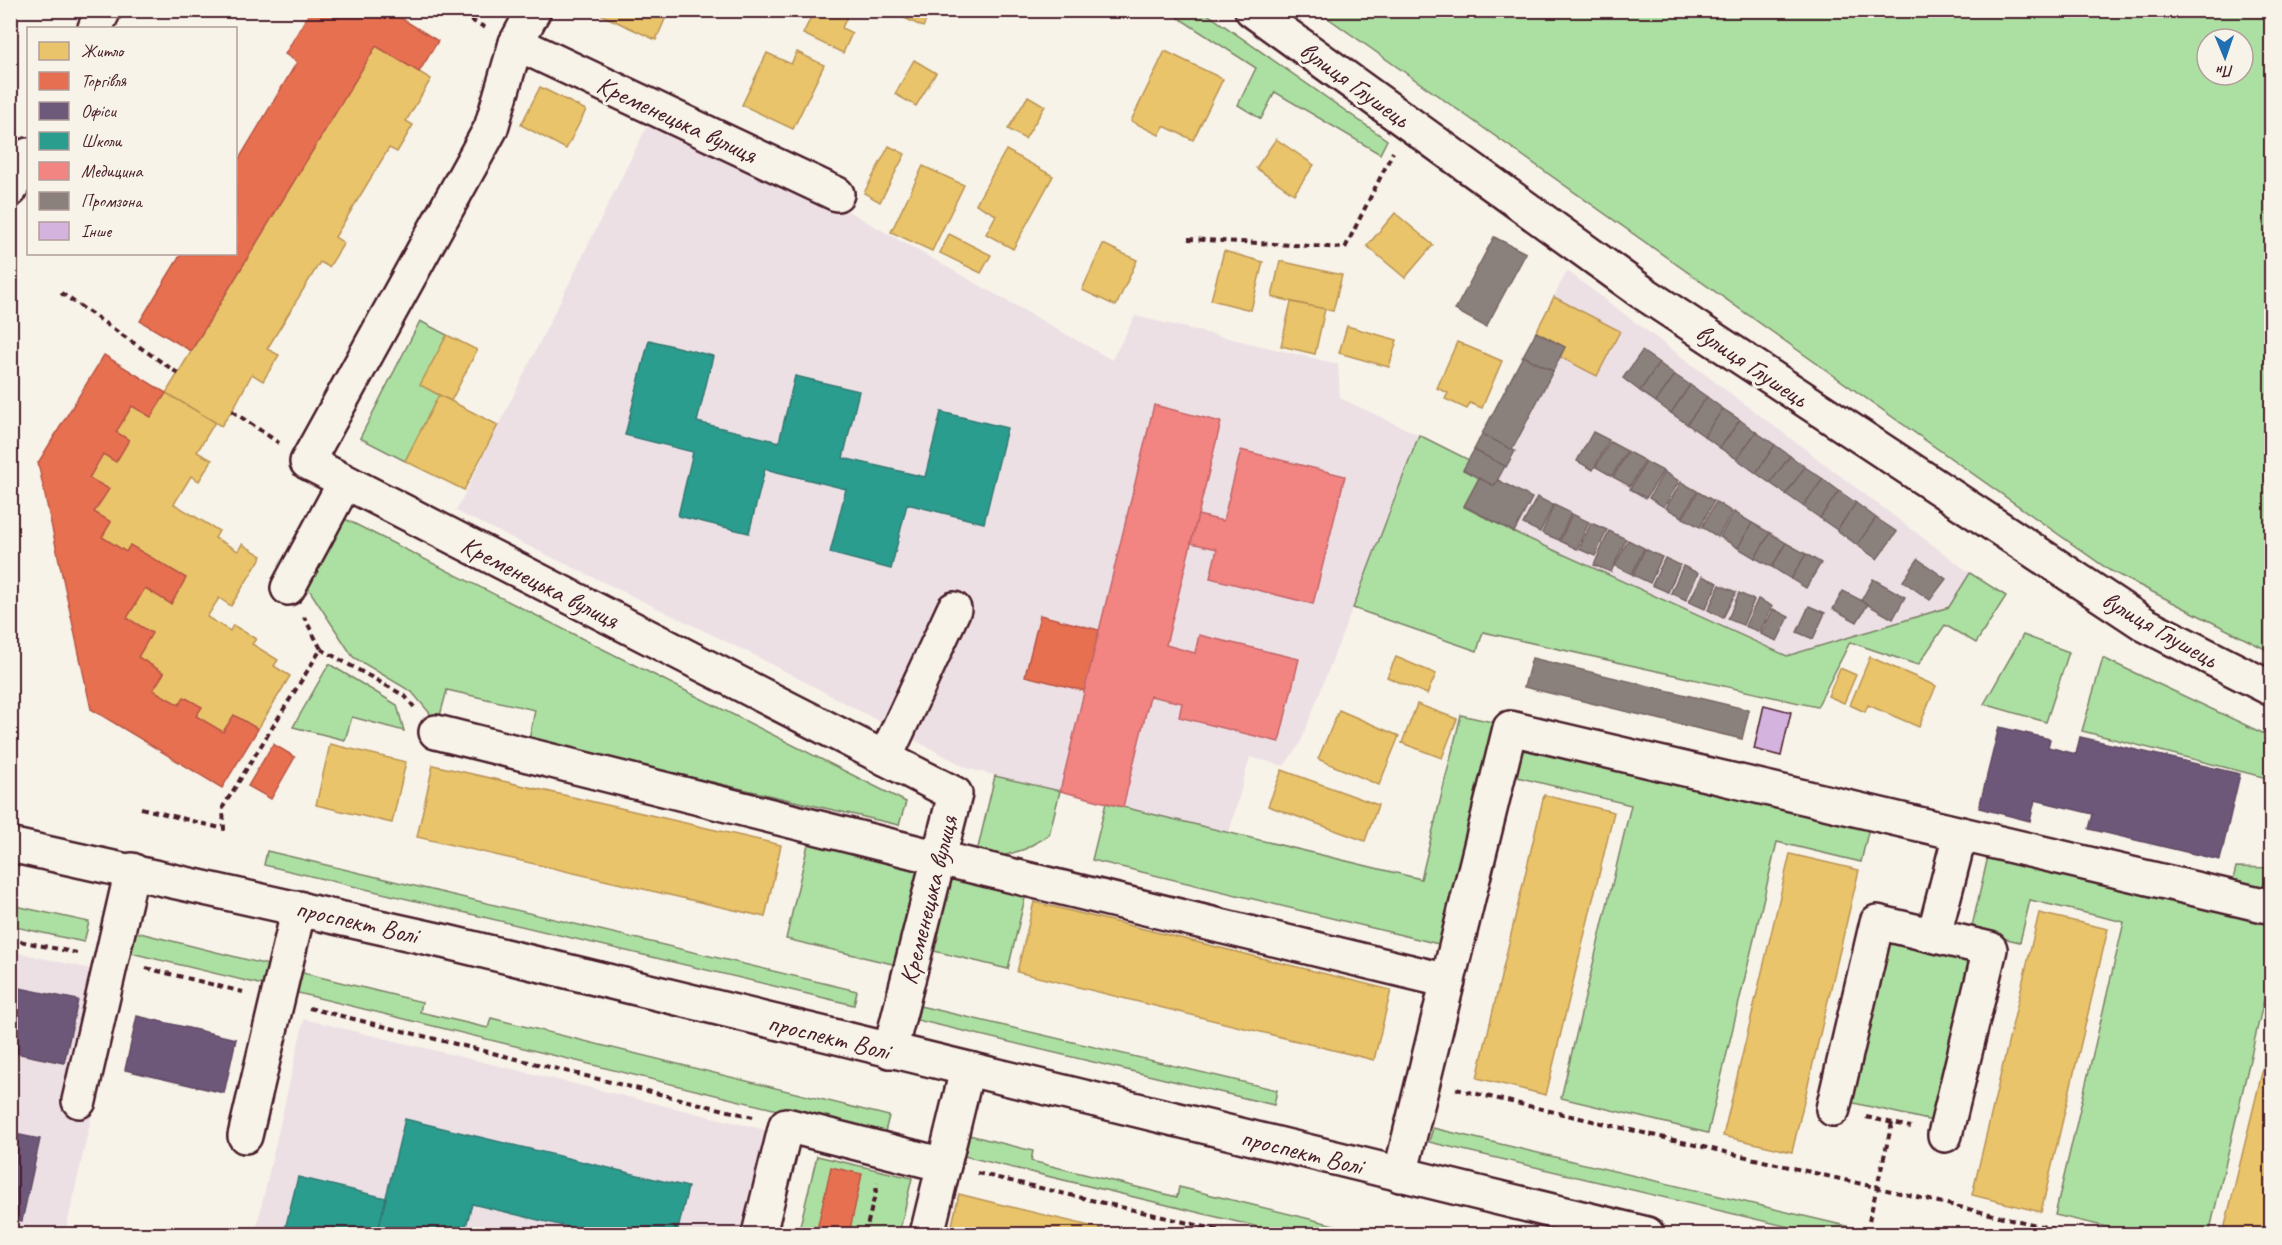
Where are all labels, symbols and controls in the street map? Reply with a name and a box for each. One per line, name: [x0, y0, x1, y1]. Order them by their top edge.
legend: [27, 27, 237, 255]
north arrow: [2195, 27, 2255, 87]
street label: вулиця Глушець: [1293, 34, 1417, 136]
text: Житло: [81, 40, 125, 62]
text: Пн: [2216, 61, 2234, 81]
street label: Кременецька вулиця: [592, 68, 763, 172]
text: Торгівля: [81, 70, 128, 92]
text: Офіси: [81, 100, 117, 122]
text: Школи: [81, 130, 123, 152]
text: Медицина: [81, 160, 144, 182]
text: Промзона: [81, 190, 143, 212]
text: Інше: [81, 220, 112, 242]
street label: вулиця Глушець: [1690, 316, 1815, 416]
street label: Кременецька вулиця: [455, 529, 626, 637]
street label: вулиця Глушець: [2096, 583, 2225, 676]
street label: Кременецька вулиця: [892, 811, 966, 988]
street label: проспект Волі: [293, 891, 424, 952]
street label: проспект Волі: [765, 1005, 896, 1068]
street label: проспект Волі: [1238, 1120, 1369, 1183]

